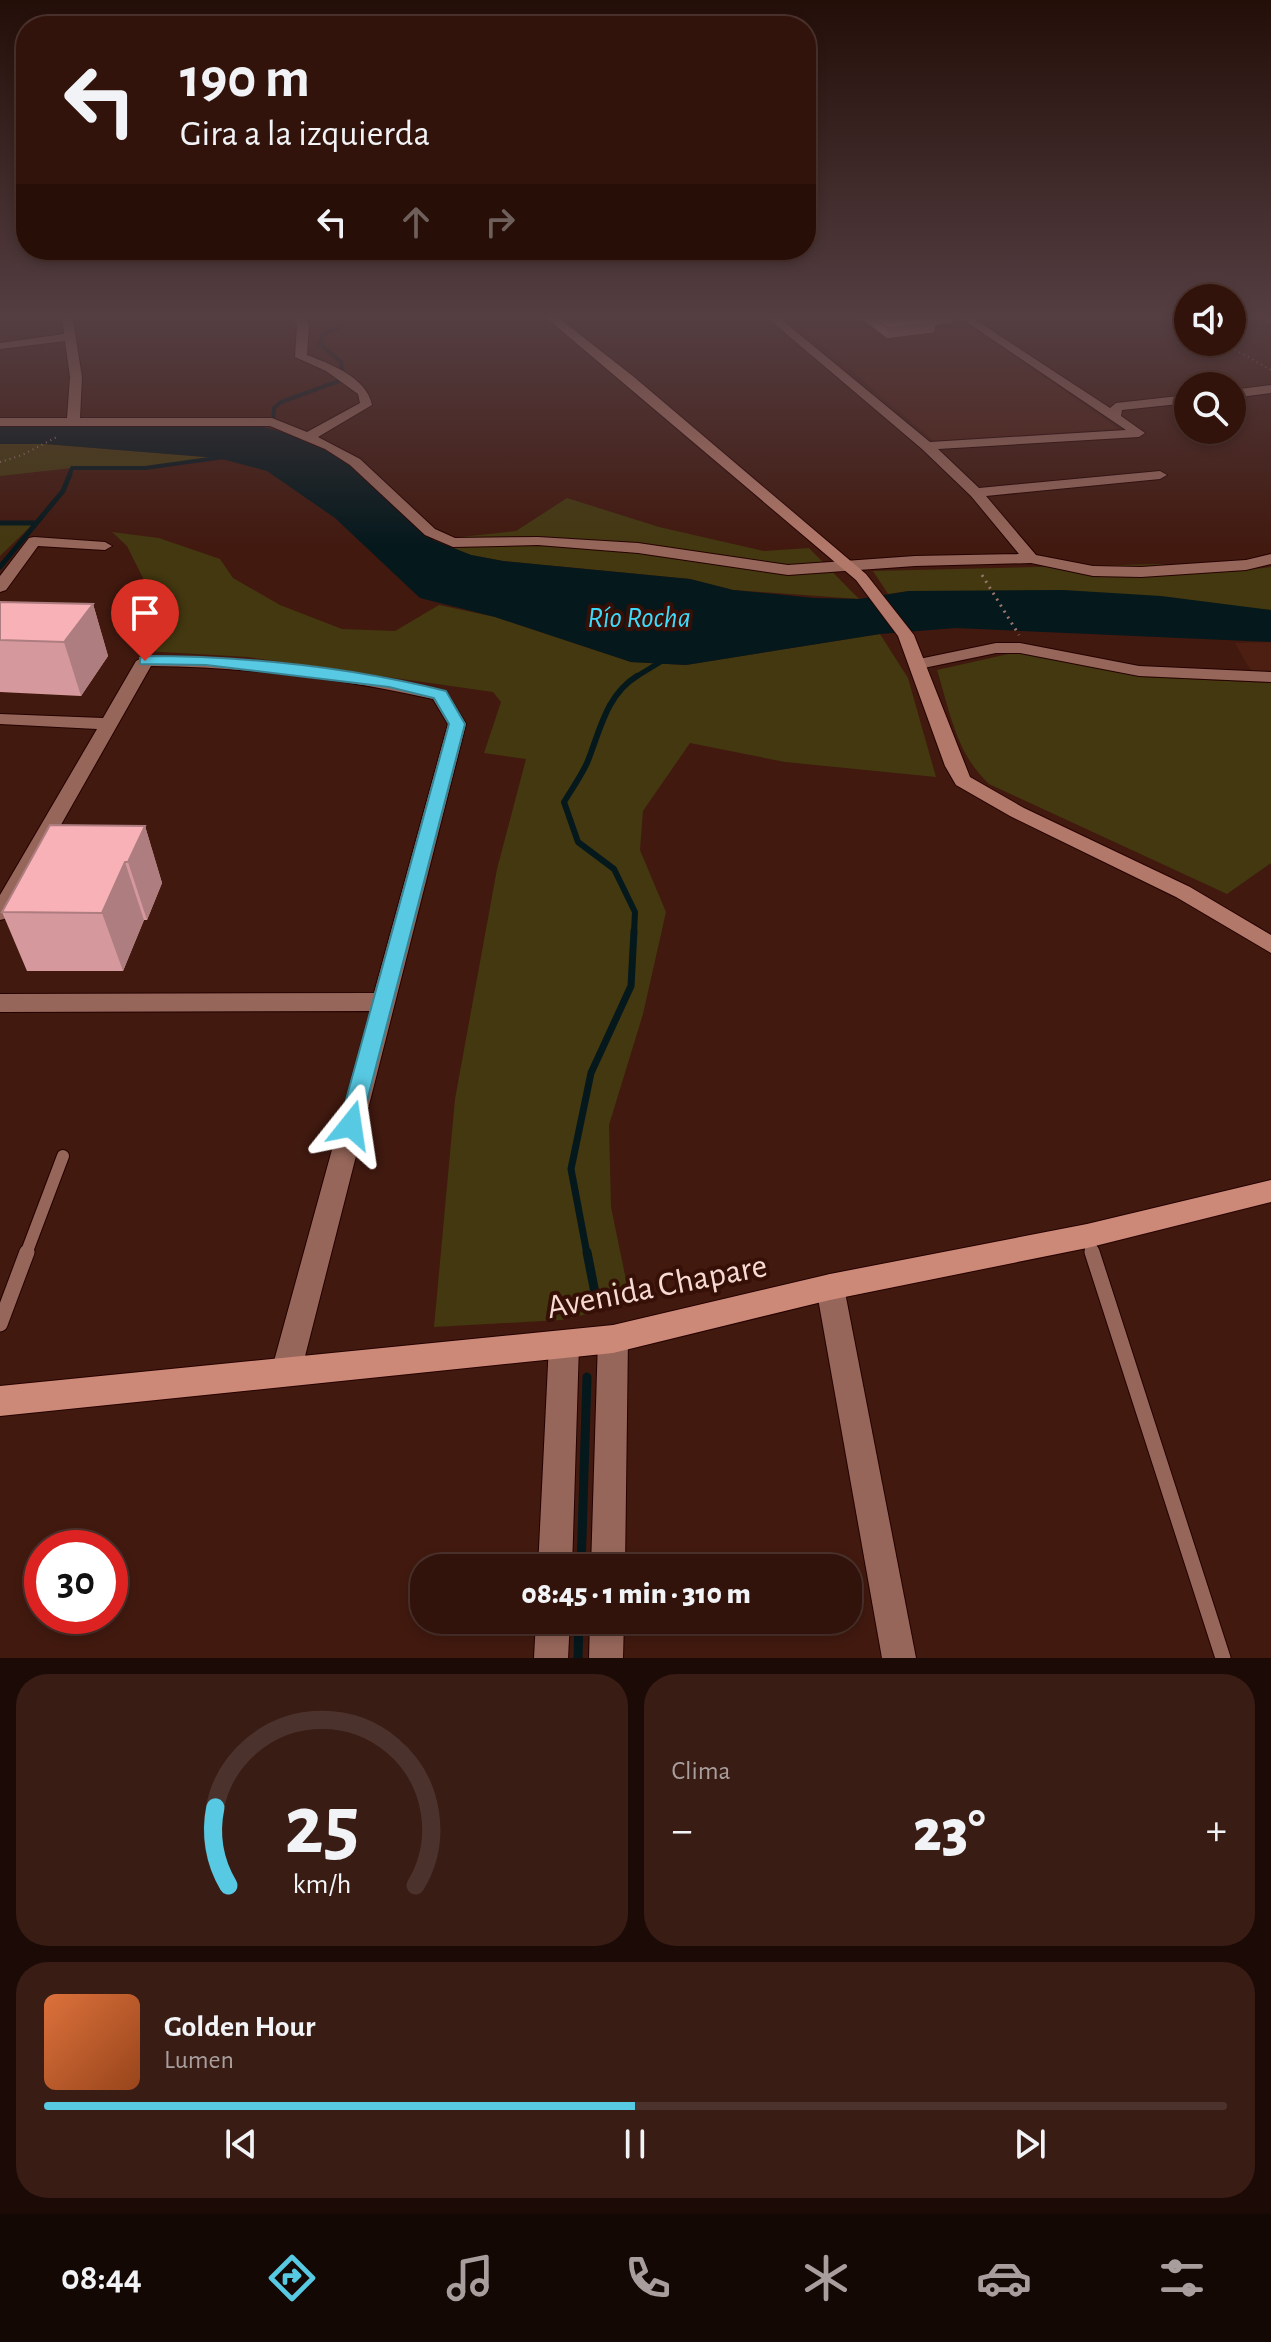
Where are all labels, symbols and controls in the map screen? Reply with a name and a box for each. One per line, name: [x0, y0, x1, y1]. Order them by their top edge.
icon: left: [48, 48, 152, 152]
text: 190 m: [180, 51, 310, 107]
text: Gira a la izquierda: [180, 116, 430, 152]
icon: left: [310, 200, 354, 244]
icon: ahead: [394, 200, 438, 244]
icon: right: [478, 200, 522, 244]
map controls: [1174, 284, 1246, 444]
button: sound: [1174, 284, 1246, 356]
button: search: [1174, 372, 1246, 444]
pin: [111, 579, 179, 661]
icon: arrive: [123, 591, 167, 635]
water label: Río Rocha: [587, 603, 691, 633]
position arrow: [309, 1083, 393, 1167]
street label: Avenida Chapare: [544, 1249, 770, 1325]
speed limit sign: 30: [24, 1530, 128, 1634]
text: 08:45 · 1 min · 310 m: [521, 1579, 751, 1609]
text: Clima: [672, 1758, 731, 1784]
text: 25: [284, 1785, 359, 1869]
text: 23°: [913, 1802, 986, 1862]
text: −: [672, 1809, 693, 1853]
text: +: [1206, 1809, 1227, 1853]
text: km/h: [292, 1870, 351, 1899]
text: Golden Hour: [164, 2012, 316, 2042]
text: Lumen: [164, 2047, 234, 2073]
icon: previous: [219, 2122, 263, 2166]
icon: pause: [613, 2122, 657, 2166]
icon: next: [1008, 2122, 1052, 2166]
icon: directions: [264, 2250, 320, 2306]
icon: music: [442, 2250, 498, 2306]
icon: phone: [620, 2250, 676, 2306]
icon: climate: [798, 2250, 854, 2306]
icon: car: [976, 2250, 1032, 2306]
icon: filters: [1154, 2250, 1210, 2306]
text: 08:44: [61, 2260, 142, 2296]

